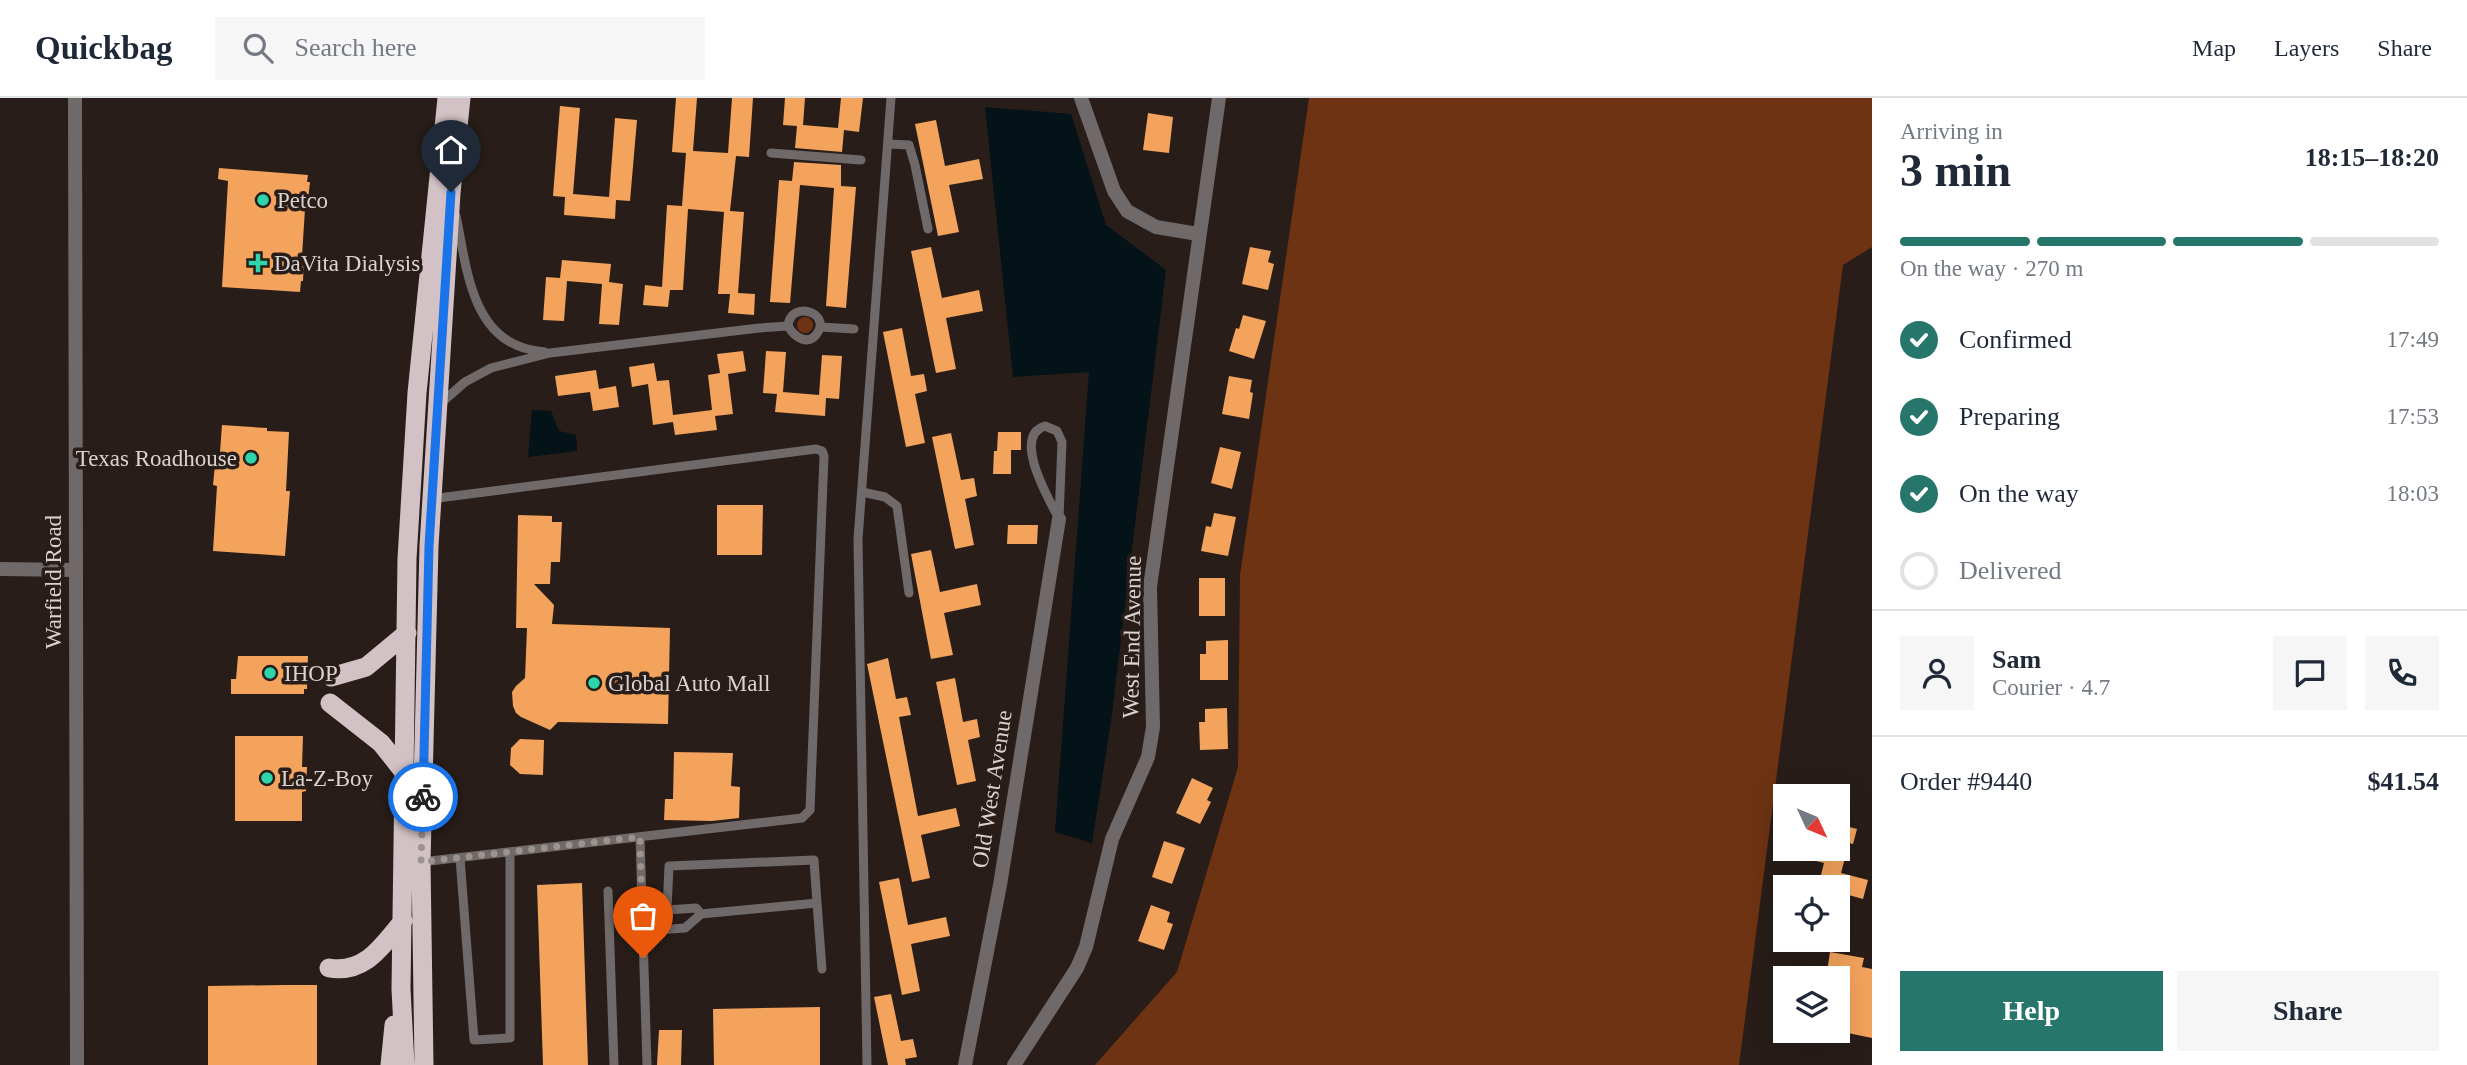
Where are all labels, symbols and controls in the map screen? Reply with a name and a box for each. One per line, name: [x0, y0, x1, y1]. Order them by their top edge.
search box: [215, 17, 705, 80]
icon: search: [239, 29, 277, 67]
text: Quickbag: [35, 30, 173, 66]
text: Search here: [295, 33, 417, 62]
text: Map: [2192, 35, 2236, 61]
text: Layers: [2274, 35, 2339, 61]
text: Share: [2377, 35, 2432, 61]
text: Arriving in: [1900, 119, 2003, 144]
pin: [421, 120, 481, 192]
icon: home: [432, 131, 470, 169]
text: 18:15–18:20: [2305, 143, 2439, 172]
text: 3 min: [1900, 145, 2011, 196]
place label: Petco: [277, 188, 328, 213]
marker: Petco: [255, 192, 271, 208]
place label: DaVita Dialysis: [274, 251, 420, 276]
marker: DaVita Dialysis: [248, 253, 268, 273]
text: On the way · 270 m: [1900, 256, 2083, 281]
icon: check: [1900, 321, 1938, 359]
text: Confirmed: [1959, 325, 2072, 354]
text: 17:49: [2387, 327, 2439, 352]
icon: check: [1900, 398, 1938, 436]
text: Preparing: [1959, 402, 2060, 431]
text: 17:53: [2387, 404, 2439, 429]
place label: Texas Roadhouse: [76, 446, 237, 471]
marker: Texas Roadhouse: [243, 450, 259, 466]
icon: check: [1900, 475, 1938, 513]
text: On the way: [1959, 479, 2079, 508]
text: 18:03: [2387, 481, 2439, 506]
street label: Warfield Road: [41, 514, 66, 649]
street label: West End Avenue: [1118, 556, 1146, 718]
text: Delivered: [1959, 556, 2062, 585]
button: person: [1900, 636, 1974, 710]
button: chat: [2273, 636, 2347, 710]
button: phone: [2365, 636, 2439, 710]
text: Sam: [1992, 645, 2041, 674]
place label: IHOP: [284, 661, 338, 686]
marker: IHOP: [262, 665, 278, 681]
place label: Global Auto Mall: [608, 671, 770, 696]
marker: Global Auto Mall: [586, 675, 602, 691]
text: Courier · 4.7: [1992, 675, 2110, 700]
street label: Old West Avenue: [967, 708, 1017, 870]
courier: [388, 762, 458, 832]
place label: La-Z-Boy: [281, 766, 373, 791]
text: Order #9440: [1900, 767, 2032, 796]
text: $41.54: [2368, 767, 2439, 796]
marker: La-Z-Boy: [259, 770, 275, 786]
icon: bike: [404, 778, 442, 816]
north arrow: [1773, 784, 1850, 861]
map controls: [1773, 784, 1850, 1043]
button: locate: [1773, 875, 1850, 952]
pin: [613, 886, 673, 958]
icon: bag: [624, 897, 662, 935]
button: layers: [1773, 966, 1850, 1043]
button: Help: [1900, 971, 2163, 1051]
button: Share: [2177, 971, 2439, 1051]

